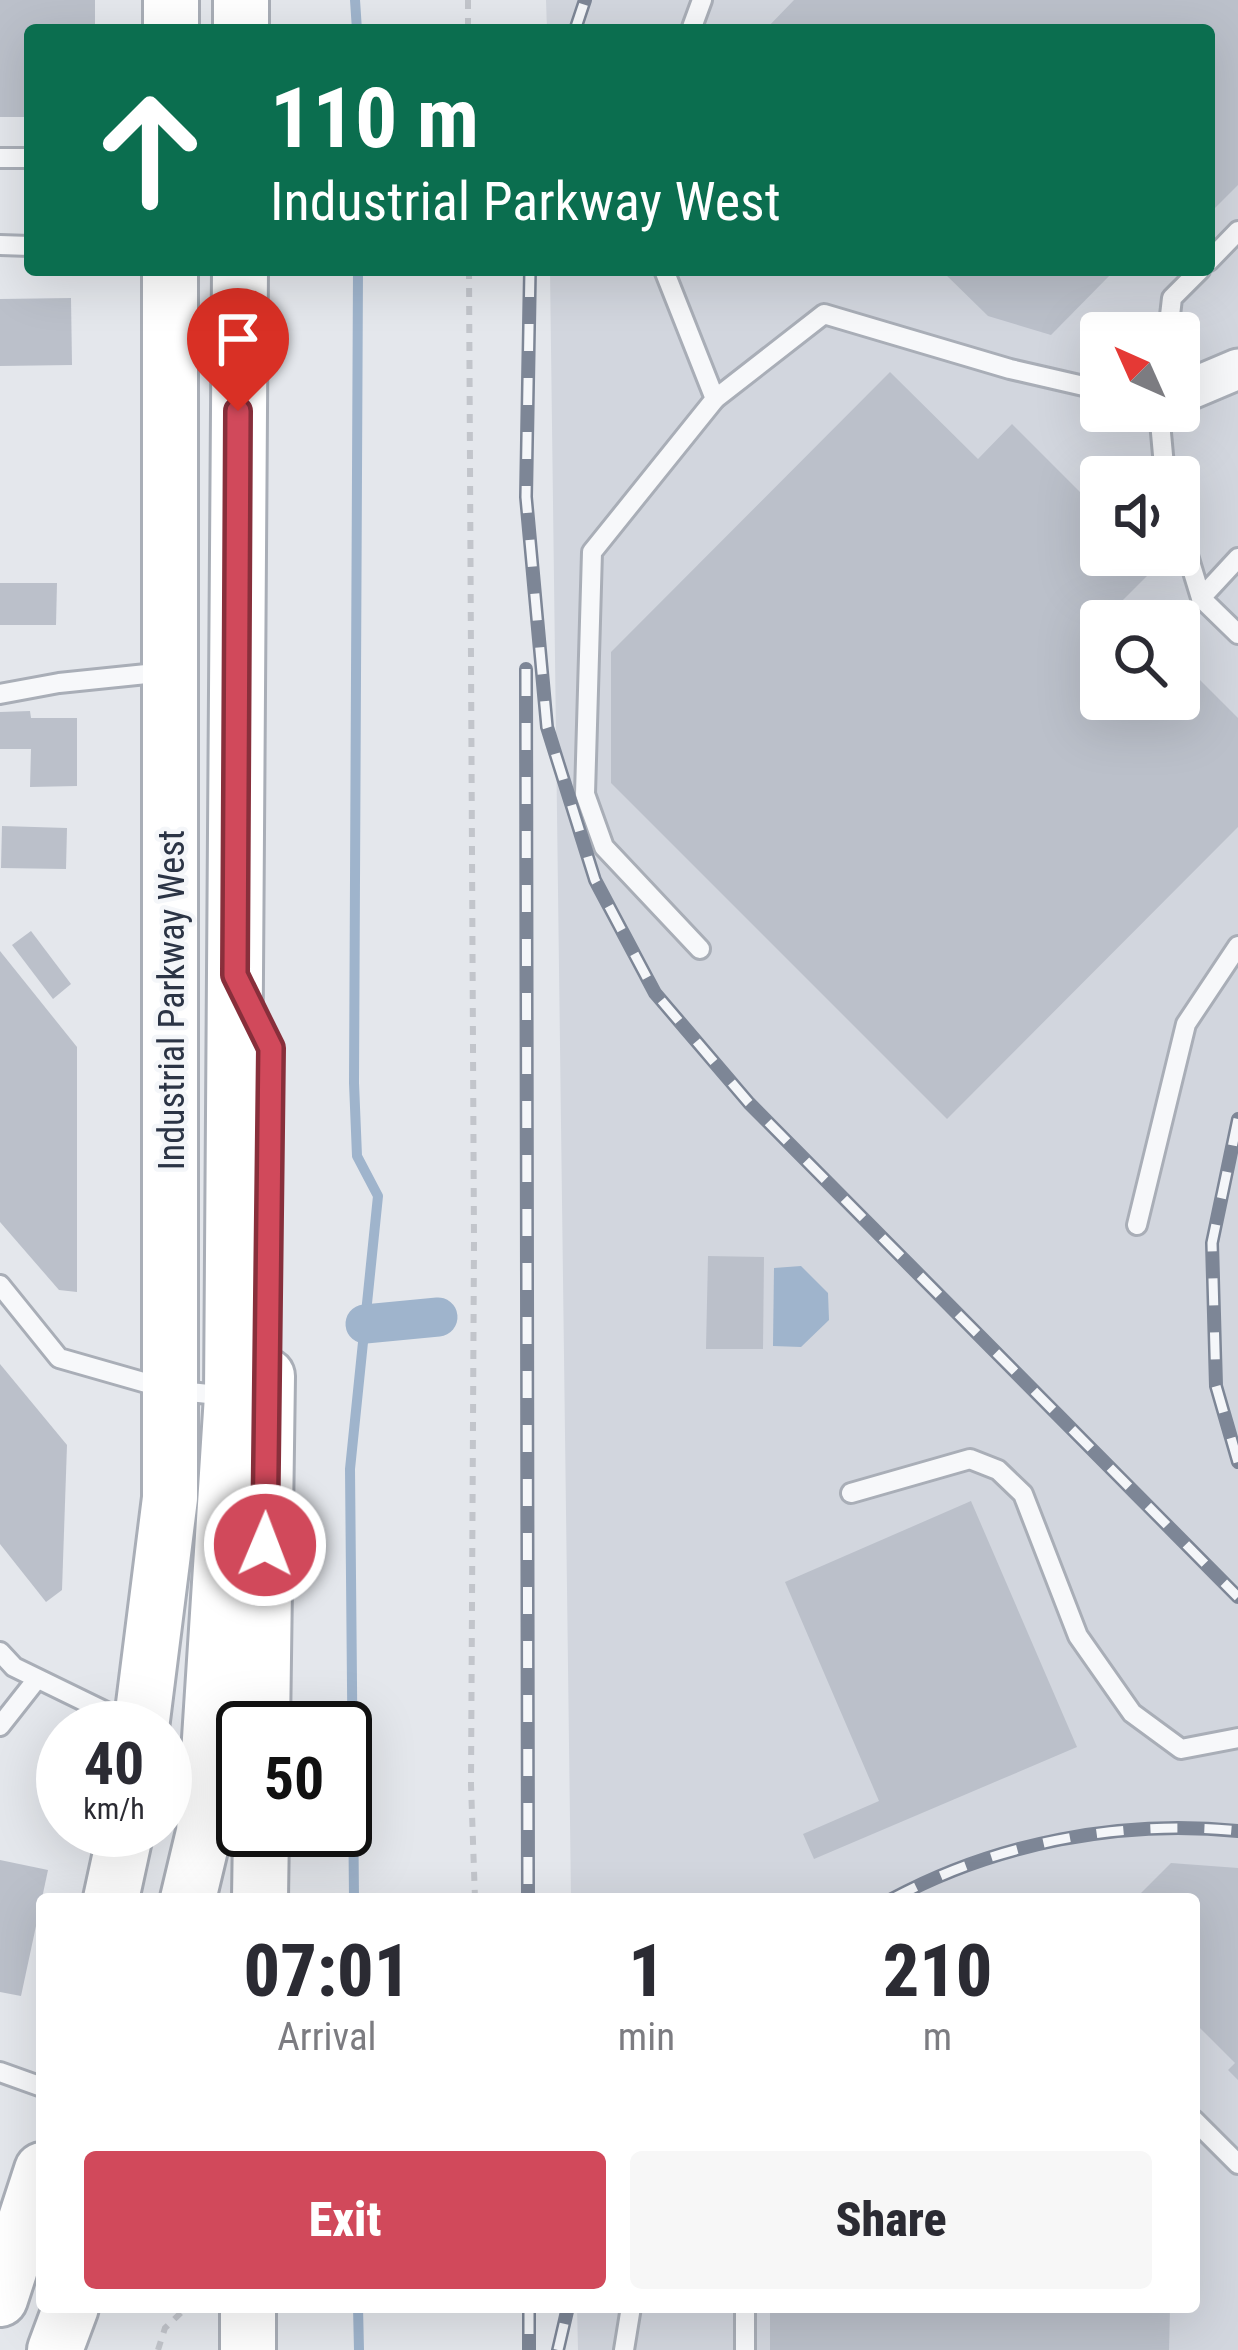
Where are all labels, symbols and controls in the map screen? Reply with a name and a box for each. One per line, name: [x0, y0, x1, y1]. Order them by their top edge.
text: 110 m: [270, 69, 479, 168]
icon: ahead: [72, 72, 228, 228]
text: Industrial Parkway West: [270, 170, 781, 233]
pin: [187, 288, 289, 411]
icon: arrive: [205, 306, 271, 372]
north arrow: [1080, 312, 1200, 432]
map controls: [1080, 312, 1200, 720]
button: sound: [1080, 456, 1200, 576]
button: search: [1080, 600, 1200, 720]
street label: Industrial Parkway West: [151, 830, 193, 1170]
position arrow: [202, 1482, 328, 1608]
speed limit sign: 50: [216, 1701, 372, 1857]
text: 40: [84, 1728, 144, 1799]
text: km/h: [83, 1791, 145, 1826]
text: 07:01: [244, 1929, 410, 2014]
text: 1: [628, 1929, 665, 2014]
text: 210: [883, 1929, 992, 2014]
text: Arrival: [277, 2014, 377, 2060]
text: min: [618, 2014, 675, 2060]
text: m: [923, 2014, 952, 2060]
button: Exit: [84, 2151, 606, 2289]
button: Share: [630, 2151, 1152, 2289]

